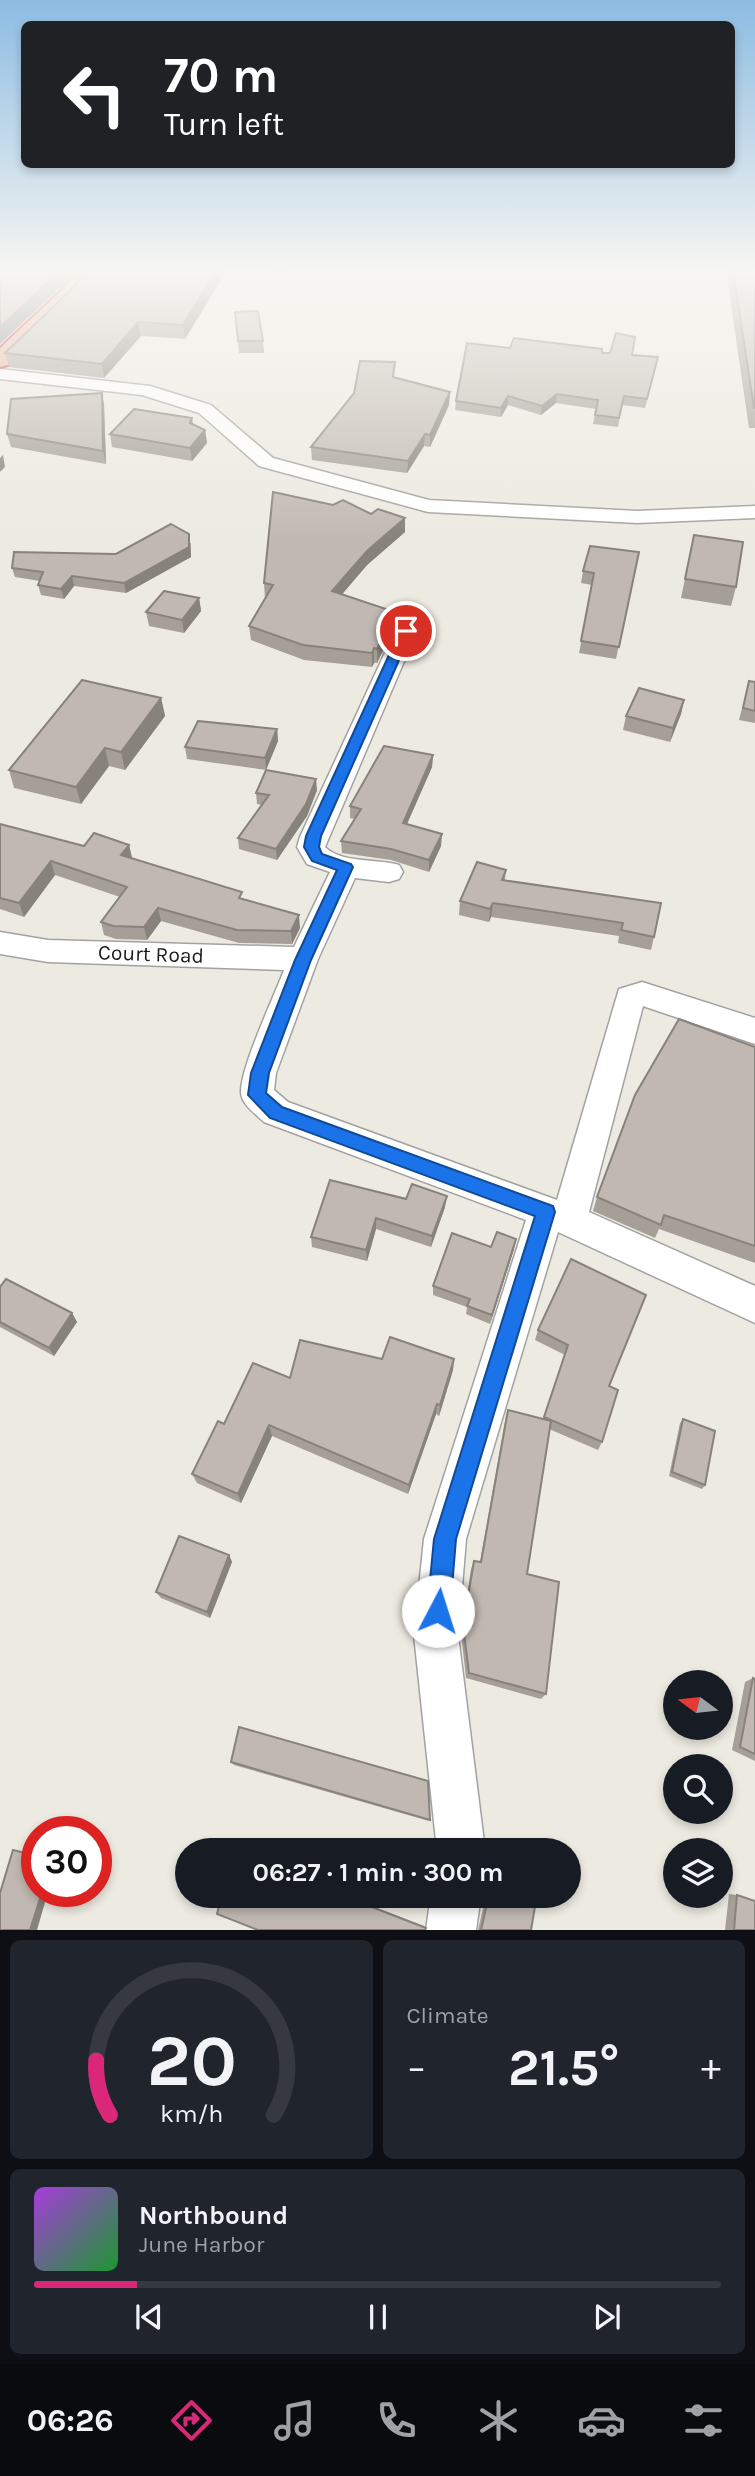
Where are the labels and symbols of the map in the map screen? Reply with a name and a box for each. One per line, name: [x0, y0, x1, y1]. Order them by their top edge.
pin: [376, 601, 436, 661]
street label: Court Road: [98, 940, 204, 968]
position arrow: [401, 1574, 475, 1648]
north arrow: [663, 1670, 733, 1740]
speed limit sign: 30: [21, 1816, 112, 1907]

